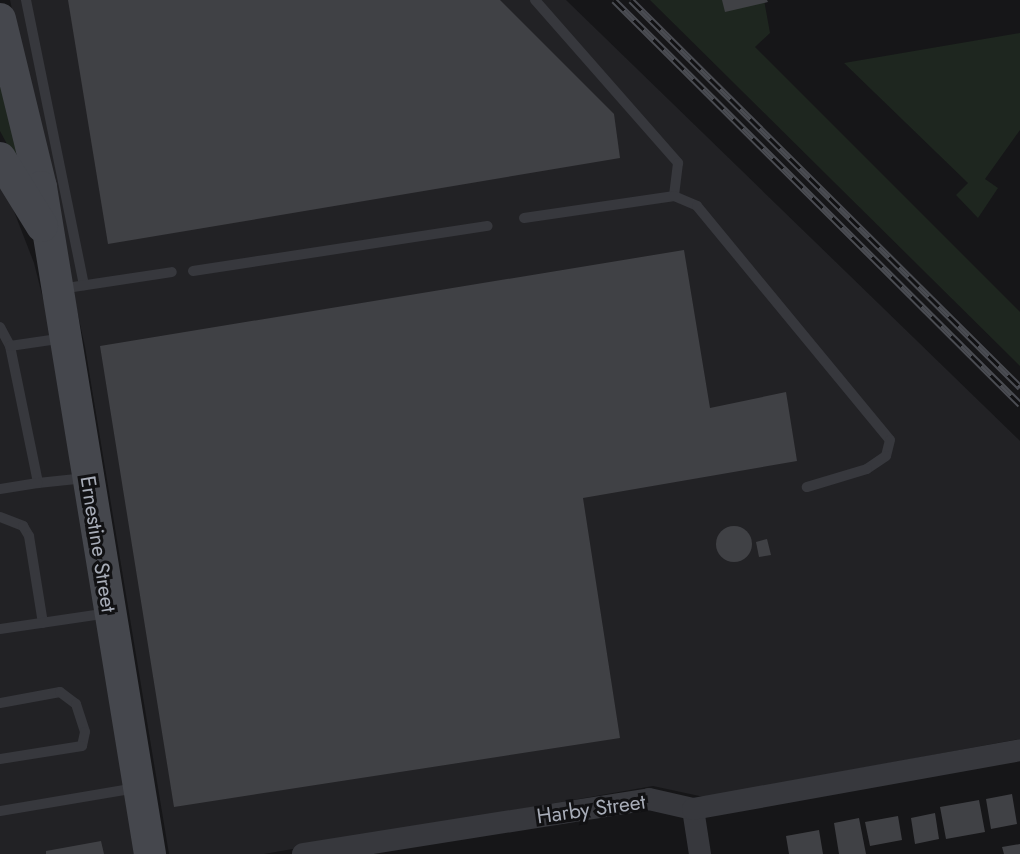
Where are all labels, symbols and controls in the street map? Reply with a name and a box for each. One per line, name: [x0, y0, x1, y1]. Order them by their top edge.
street label: Ernestine Street: [75, 474, 121, 614]
street label: Harby Street: [535, 789, 647, 829]

